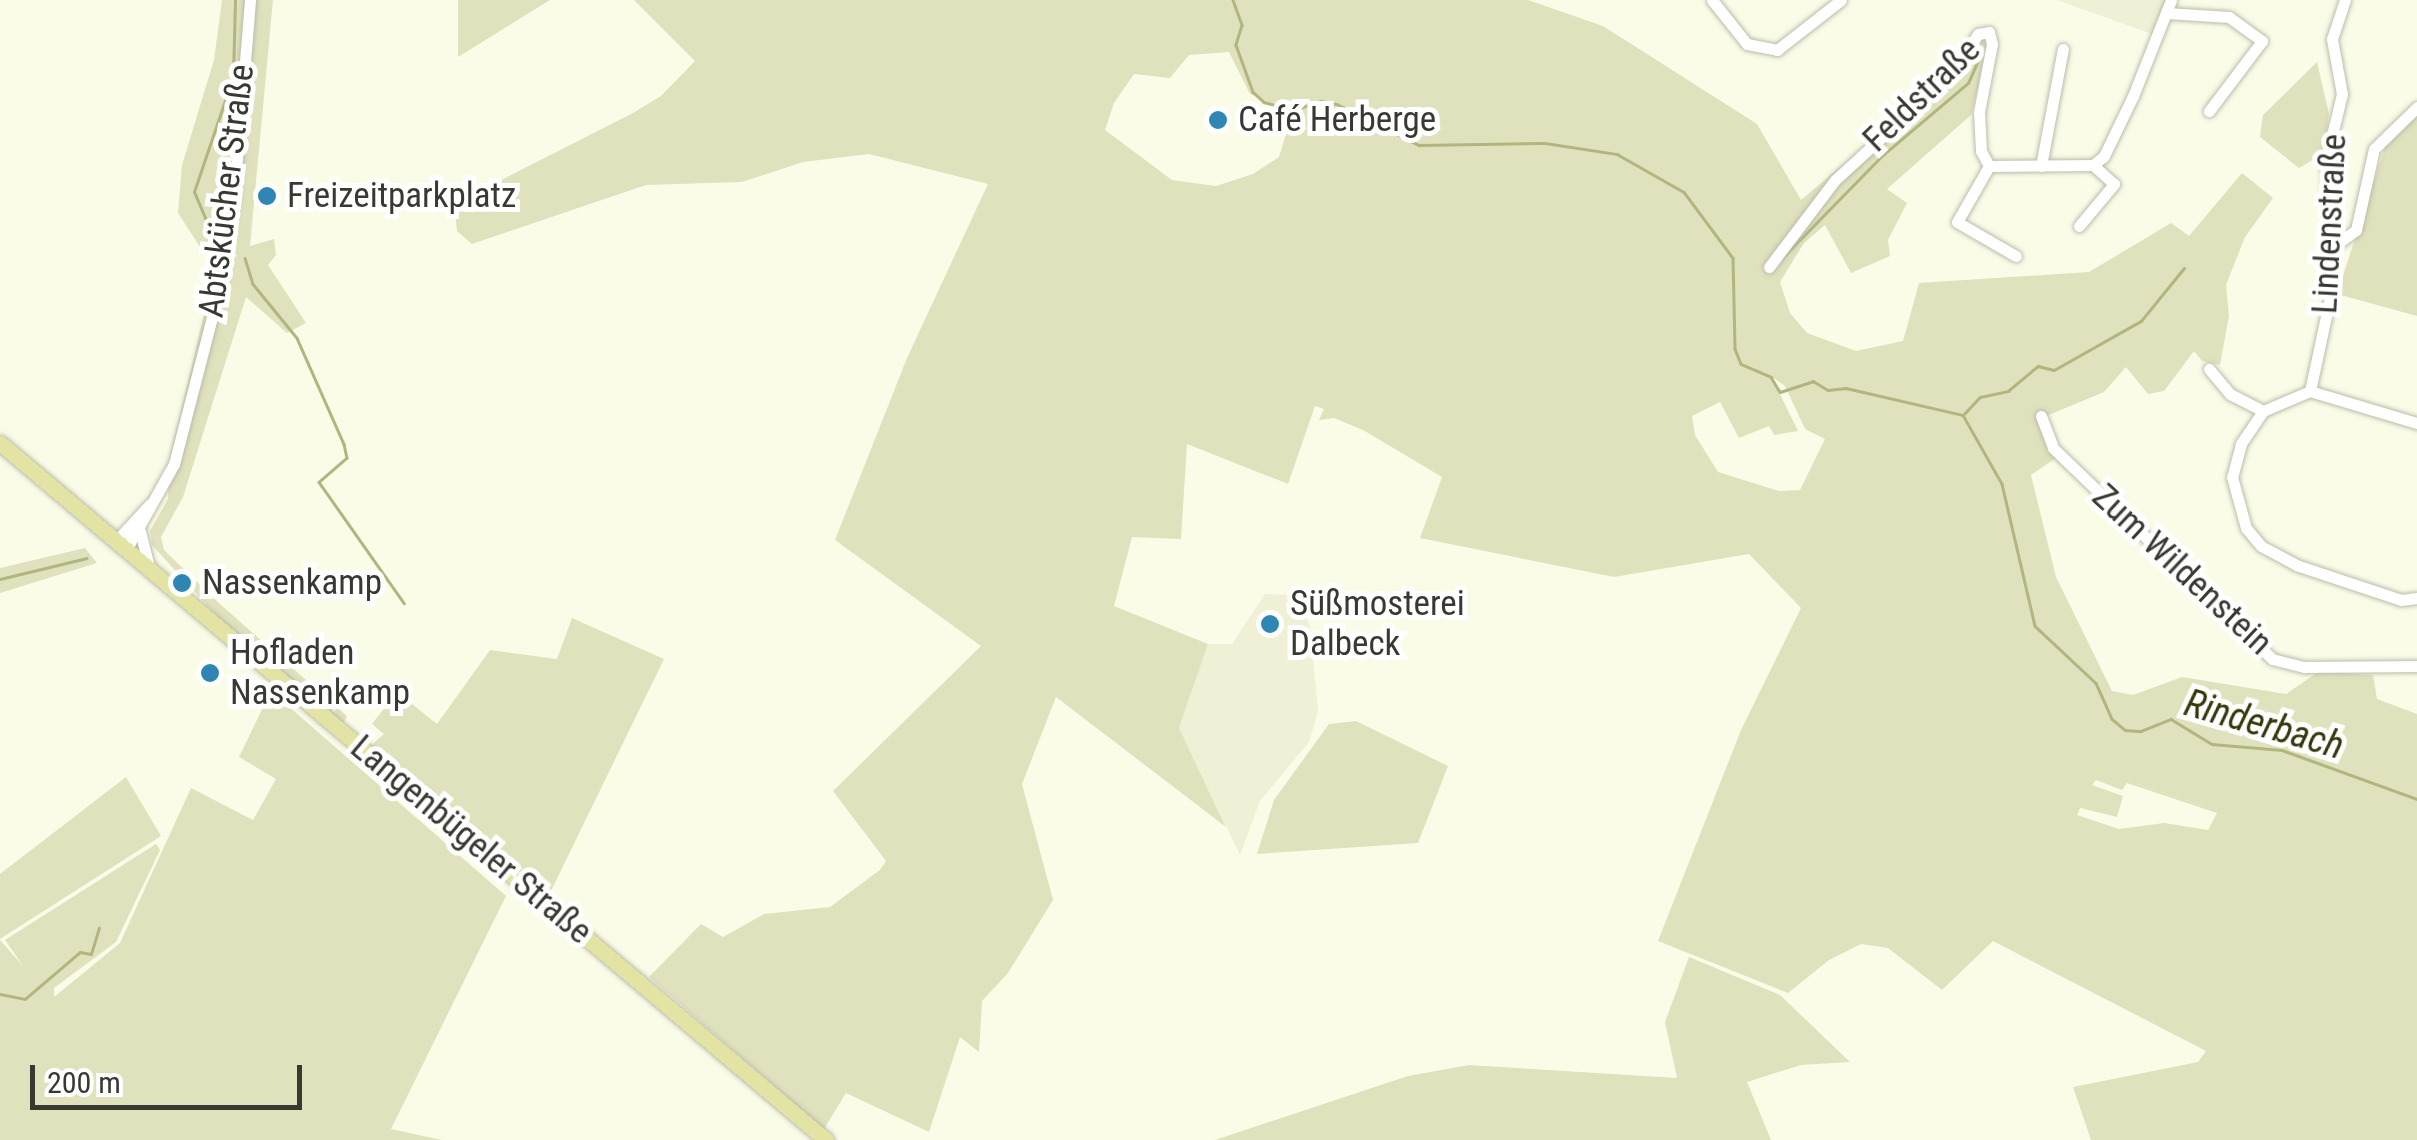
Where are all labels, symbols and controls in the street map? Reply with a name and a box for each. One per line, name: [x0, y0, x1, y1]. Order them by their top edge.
street label: Feldstraße: [1855, 29, 1989, 161]
street label: Abtskücher Straße: [191, 62, 263, 320]
place label: Café Herberge: [1238, 99, 1436, 141]
marker: Café Herberge: [1207, 109, 1229, 131]
street label: Lindenstraße: [2304, 133, 2356, 315]
place label: Freizeitparkplatz: [287, 175, 516, 217]
marker: Freizeitparkplatz: [256, 185, 278, 207]
street label: Zum Wildenstein: [2083, 476, 2281, 664]
place label: Nassenkamp: [202, 562, 382, 604]
marker: Nassenkamp: [171, 572, 193, 594]
place label: Süßmosterei Dalbeck: [1290, 583, 1465, 665]
marker: Süßmosterei Dalbeck: [1259, 613, 1281, 635]
place label: Hofladen Nassenkamp: [230, 632, 410, 714]
marker: Hofladen Nassenkamp: [199, 662, 221, 684]
water label: Rinderbach: [2179, 681, 2349, 769]
street label: Langenbügeler Straße: [342, 727, 600, 953]
scale bar: [35, 1045, 308, 1107]
text: 200 m: [47, 1065, 121, 1100]

